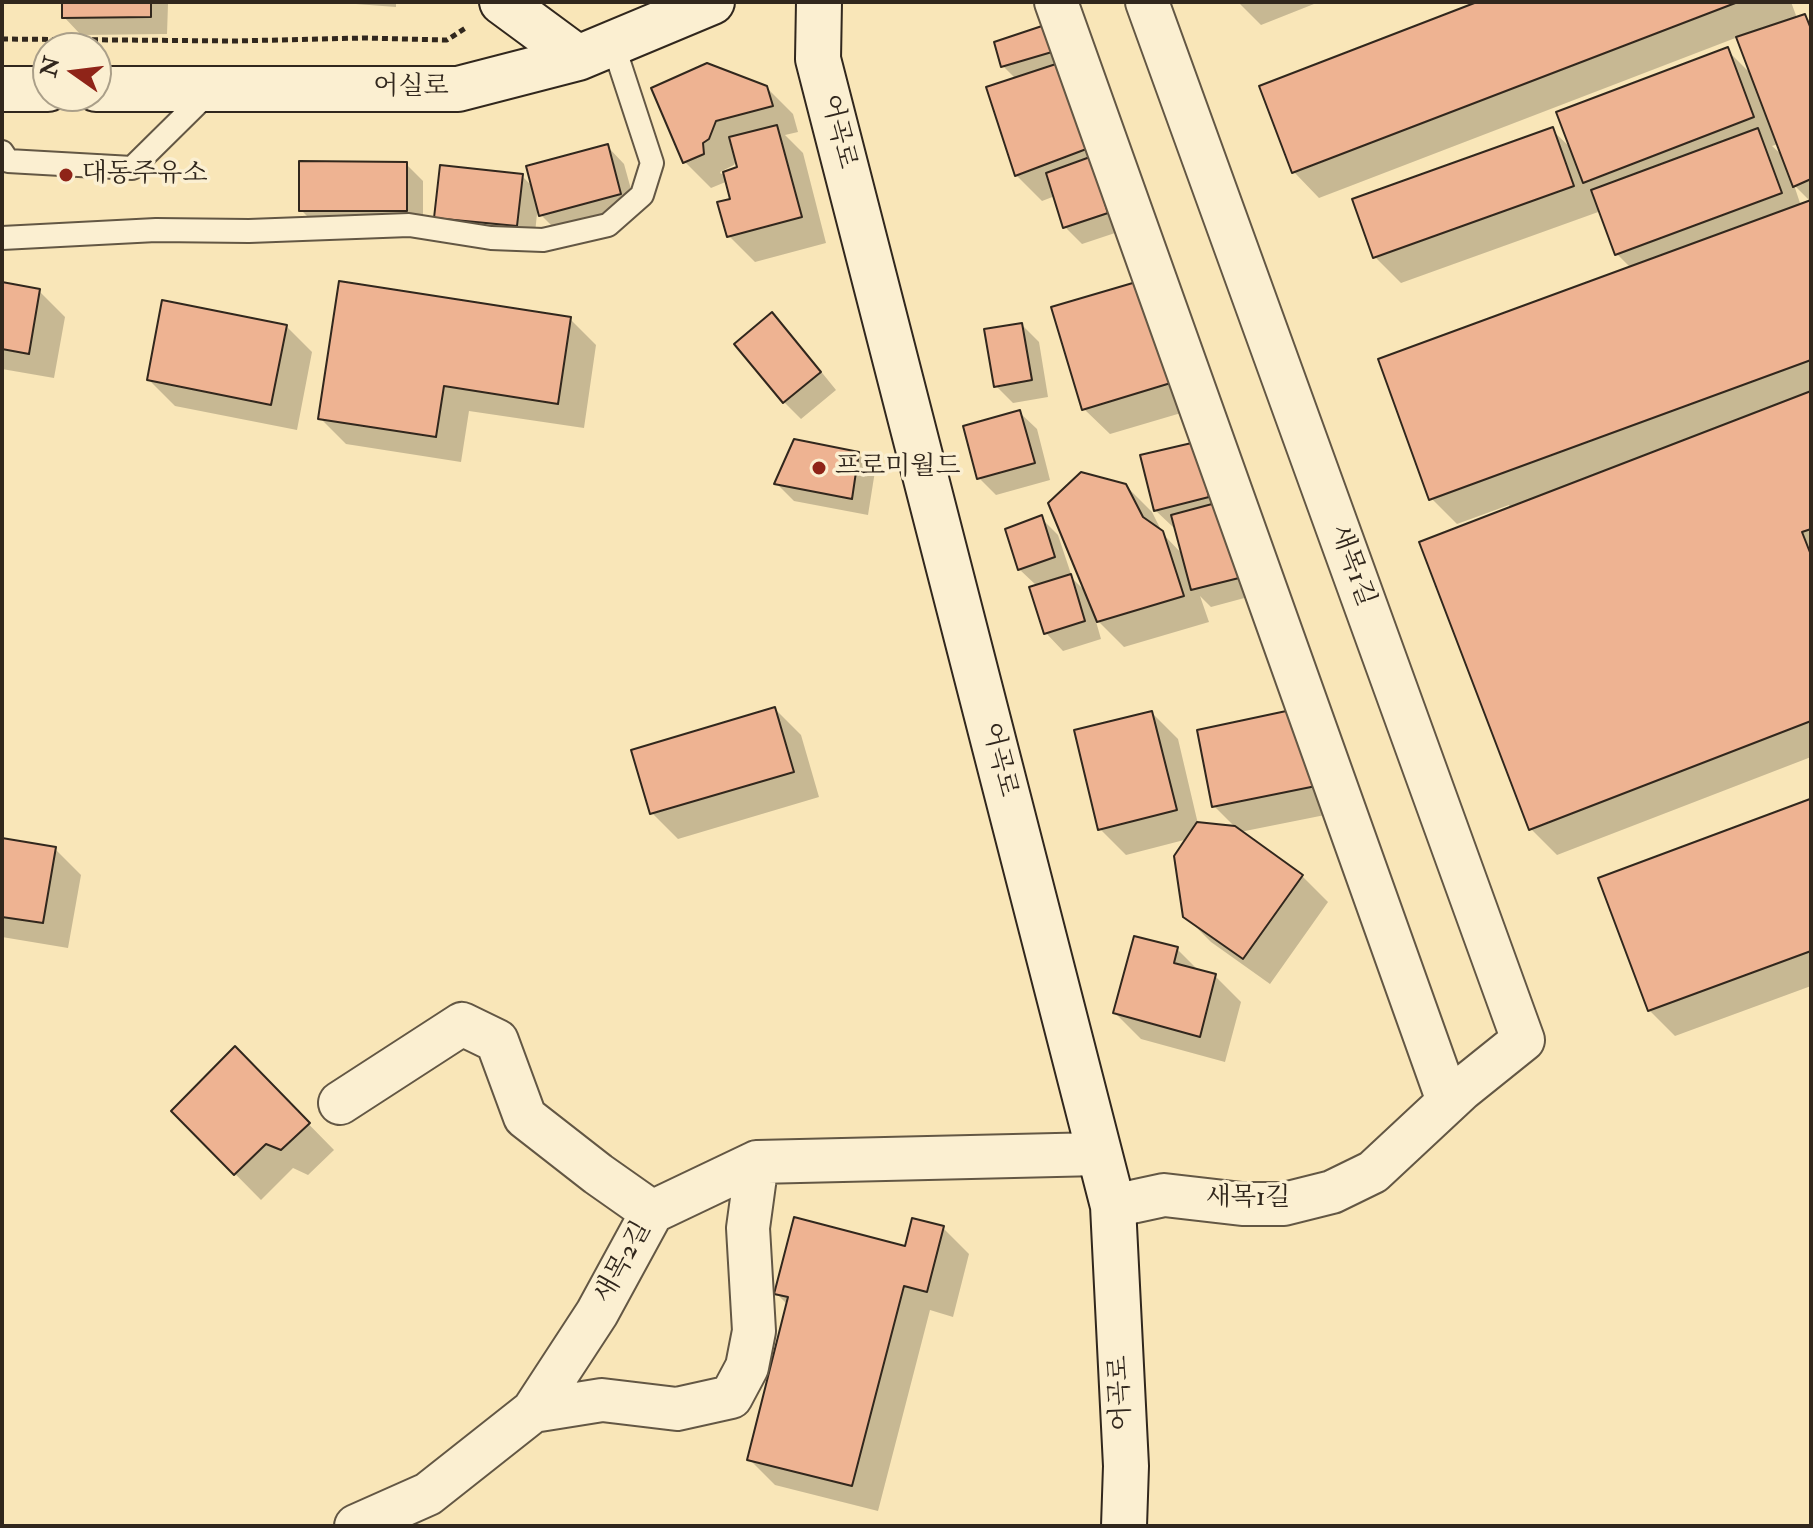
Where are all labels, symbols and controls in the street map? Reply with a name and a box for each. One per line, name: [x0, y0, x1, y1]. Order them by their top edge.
north arrow: [32, 32, 112, 112]
text: N: [35, 54, 67, 80]
street label: 어실로: [373, 72, 449, 104]
street label: 어곡로: [813, 92, 861, 172]
place label: 대동주유소: [82, 159, 208, 191]
marker: 대동주유소: [57, 166, 75, 184]
place label: 프로미월드: [835, 452, 961, 484]
marker: 프로미월드: [810, 459, 828, 477]
street label: 새목1길: [1322, 521, 1380, 611]
street label: 어곡로: [974, 720, 1022, 800]
street label: 새목1길: [1206, 1183, 1290, 1215]
street label: 새목2길: [589, 1217, 659, 1309]
street label: 어곡로: [1104, 1355, 1140, 1431]

